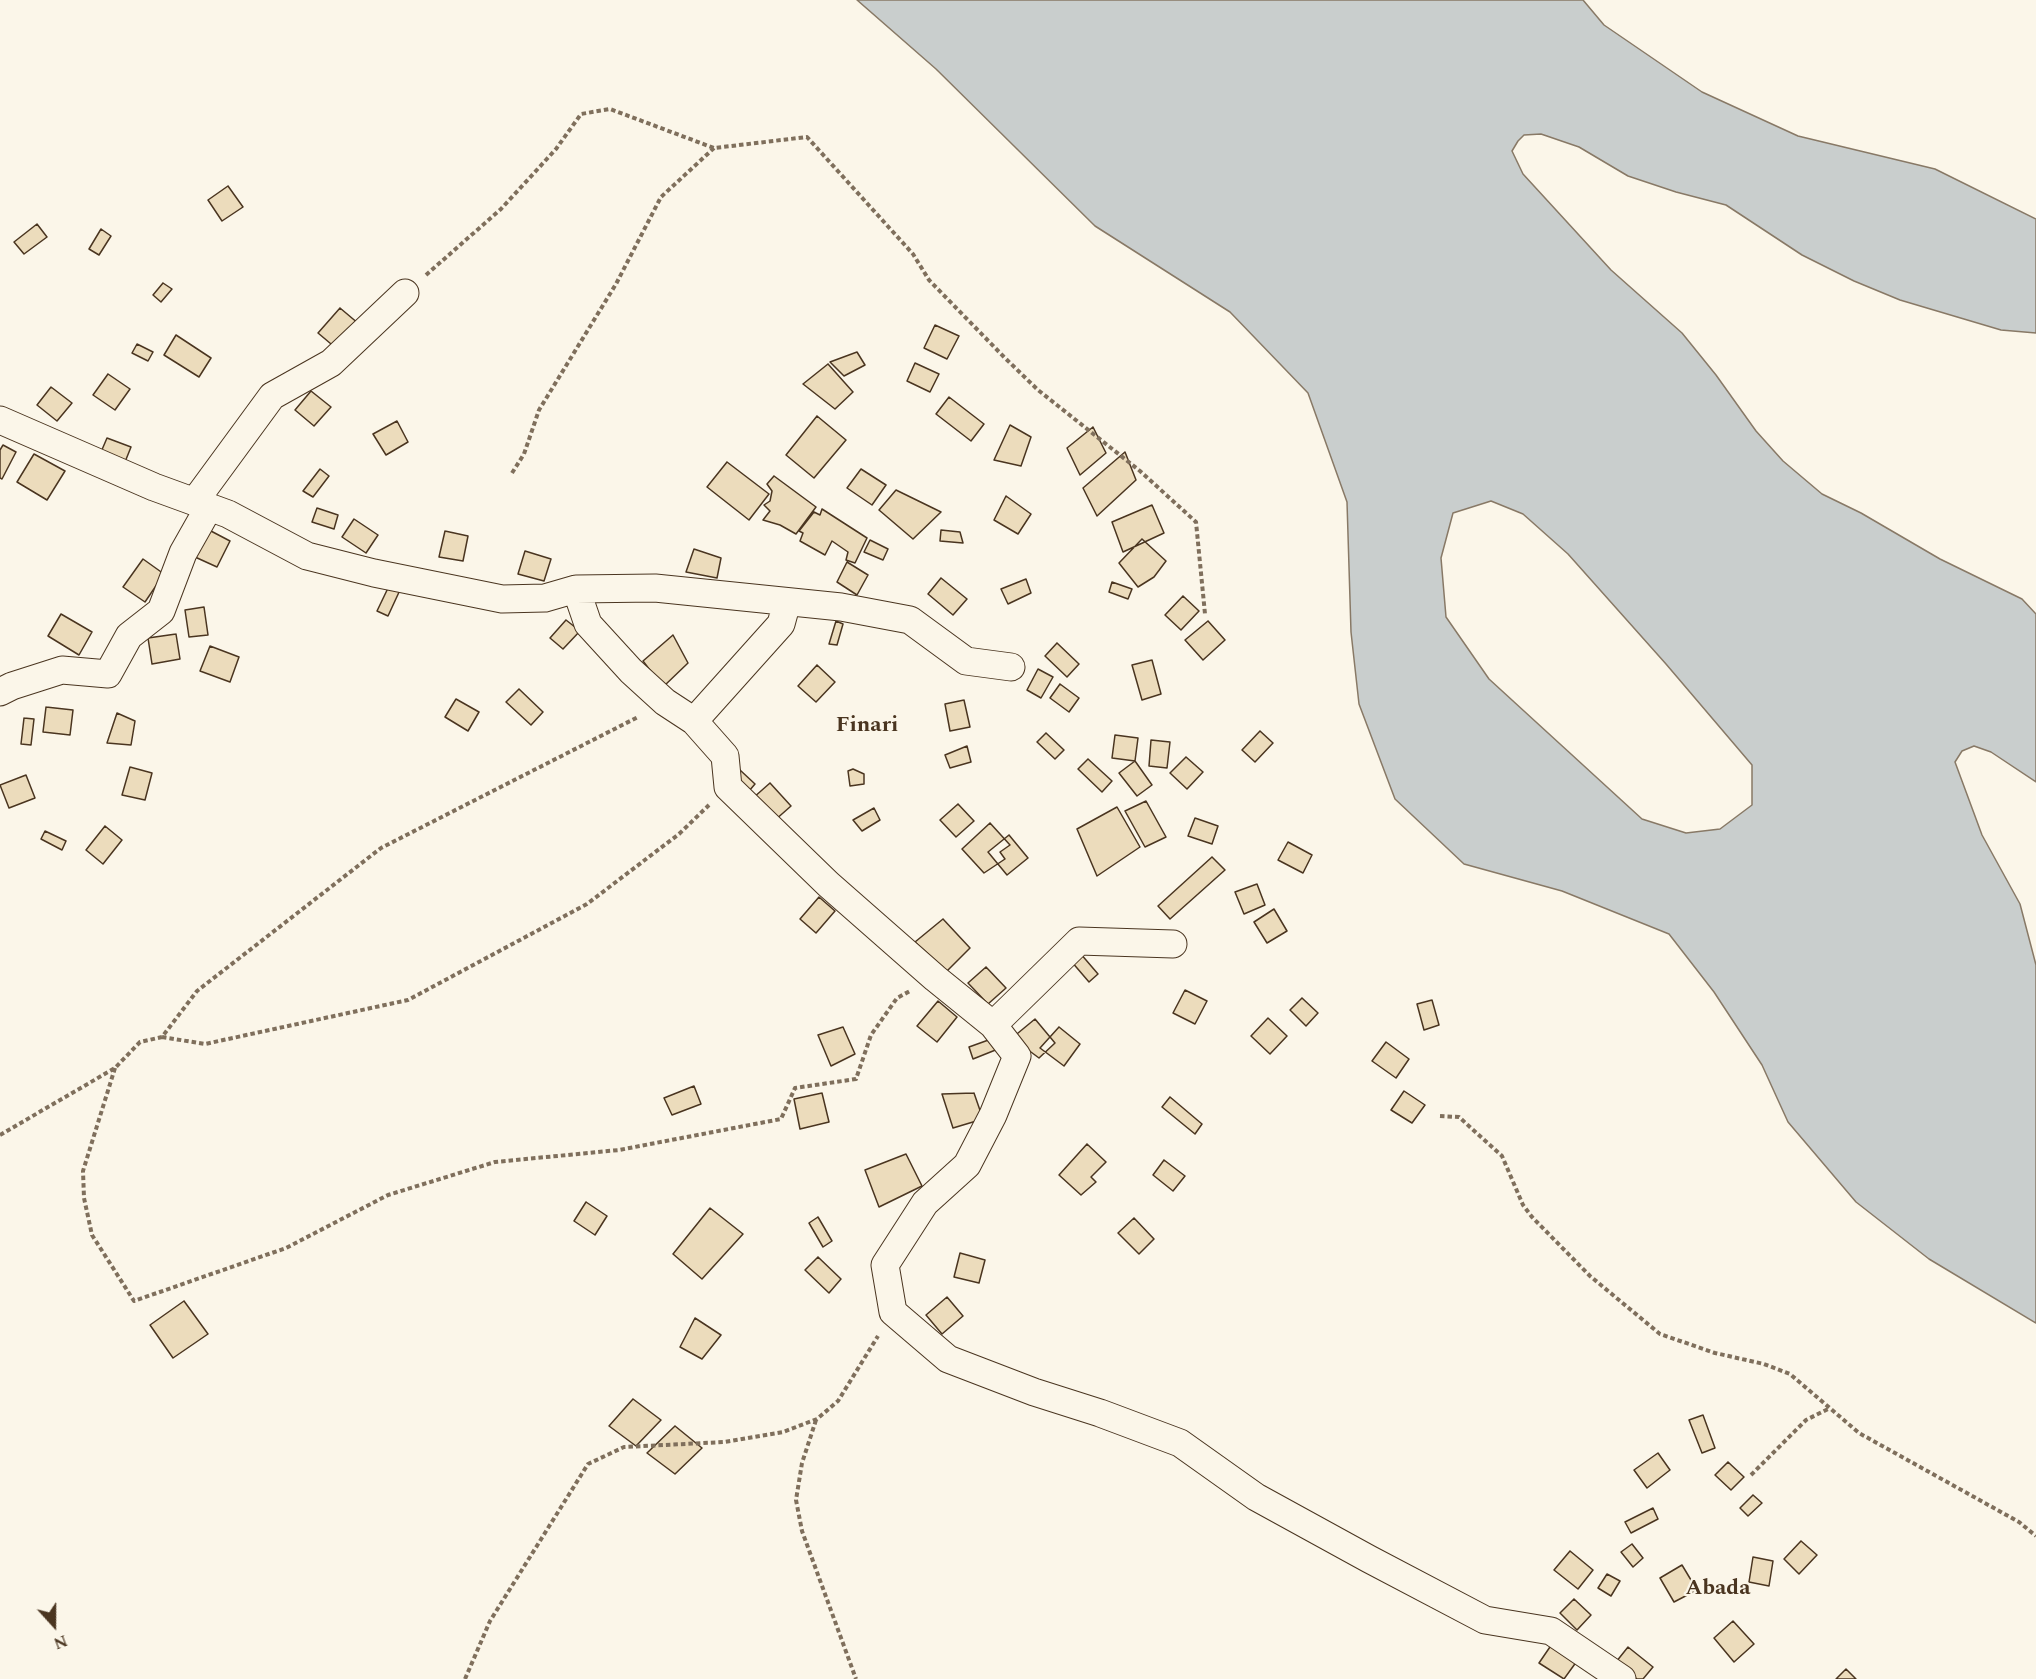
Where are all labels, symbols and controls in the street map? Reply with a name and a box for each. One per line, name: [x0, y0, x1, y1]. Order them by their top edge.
district label: Finari: [836, 714, 898, 740]
district label: Abada: [1686, 1577, 1750, 1603]
north arrow: [24, 1595, 84, 1655]
text: N: [50, 1628, 71, 1655]

